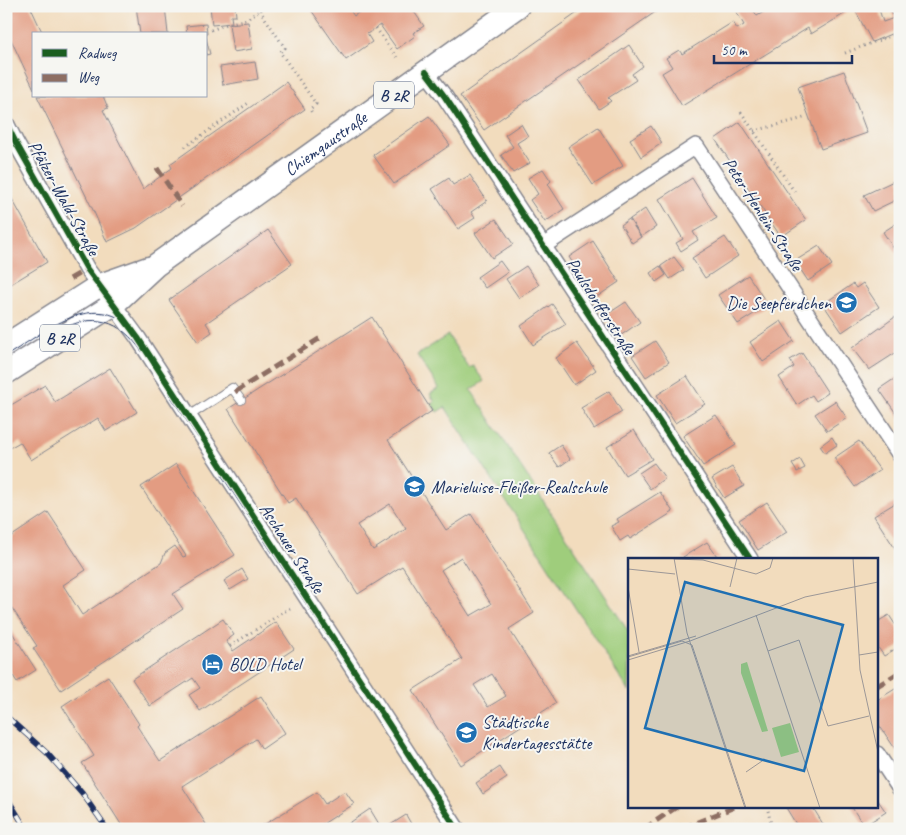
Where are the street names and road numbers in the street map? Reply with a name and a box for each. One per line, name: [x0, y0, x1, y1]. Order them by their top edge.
road number: B 2R: [374, 82, 414, 108]
street label: Chiemgaustraße: [280, 106, 372, 181]
street label: Pfälzer-Wald-Straße: [23, 137, 105, 260]
street label: Peter-Henlein-Straße: [718, 153, 808, 276]
street label: Paulsdorfferstraße: [561, 253, 641, 360]
road number: B 2R: [40, 324, 80, 352]
street label: Aschauer Straße: [255, 499, 330, 598]

